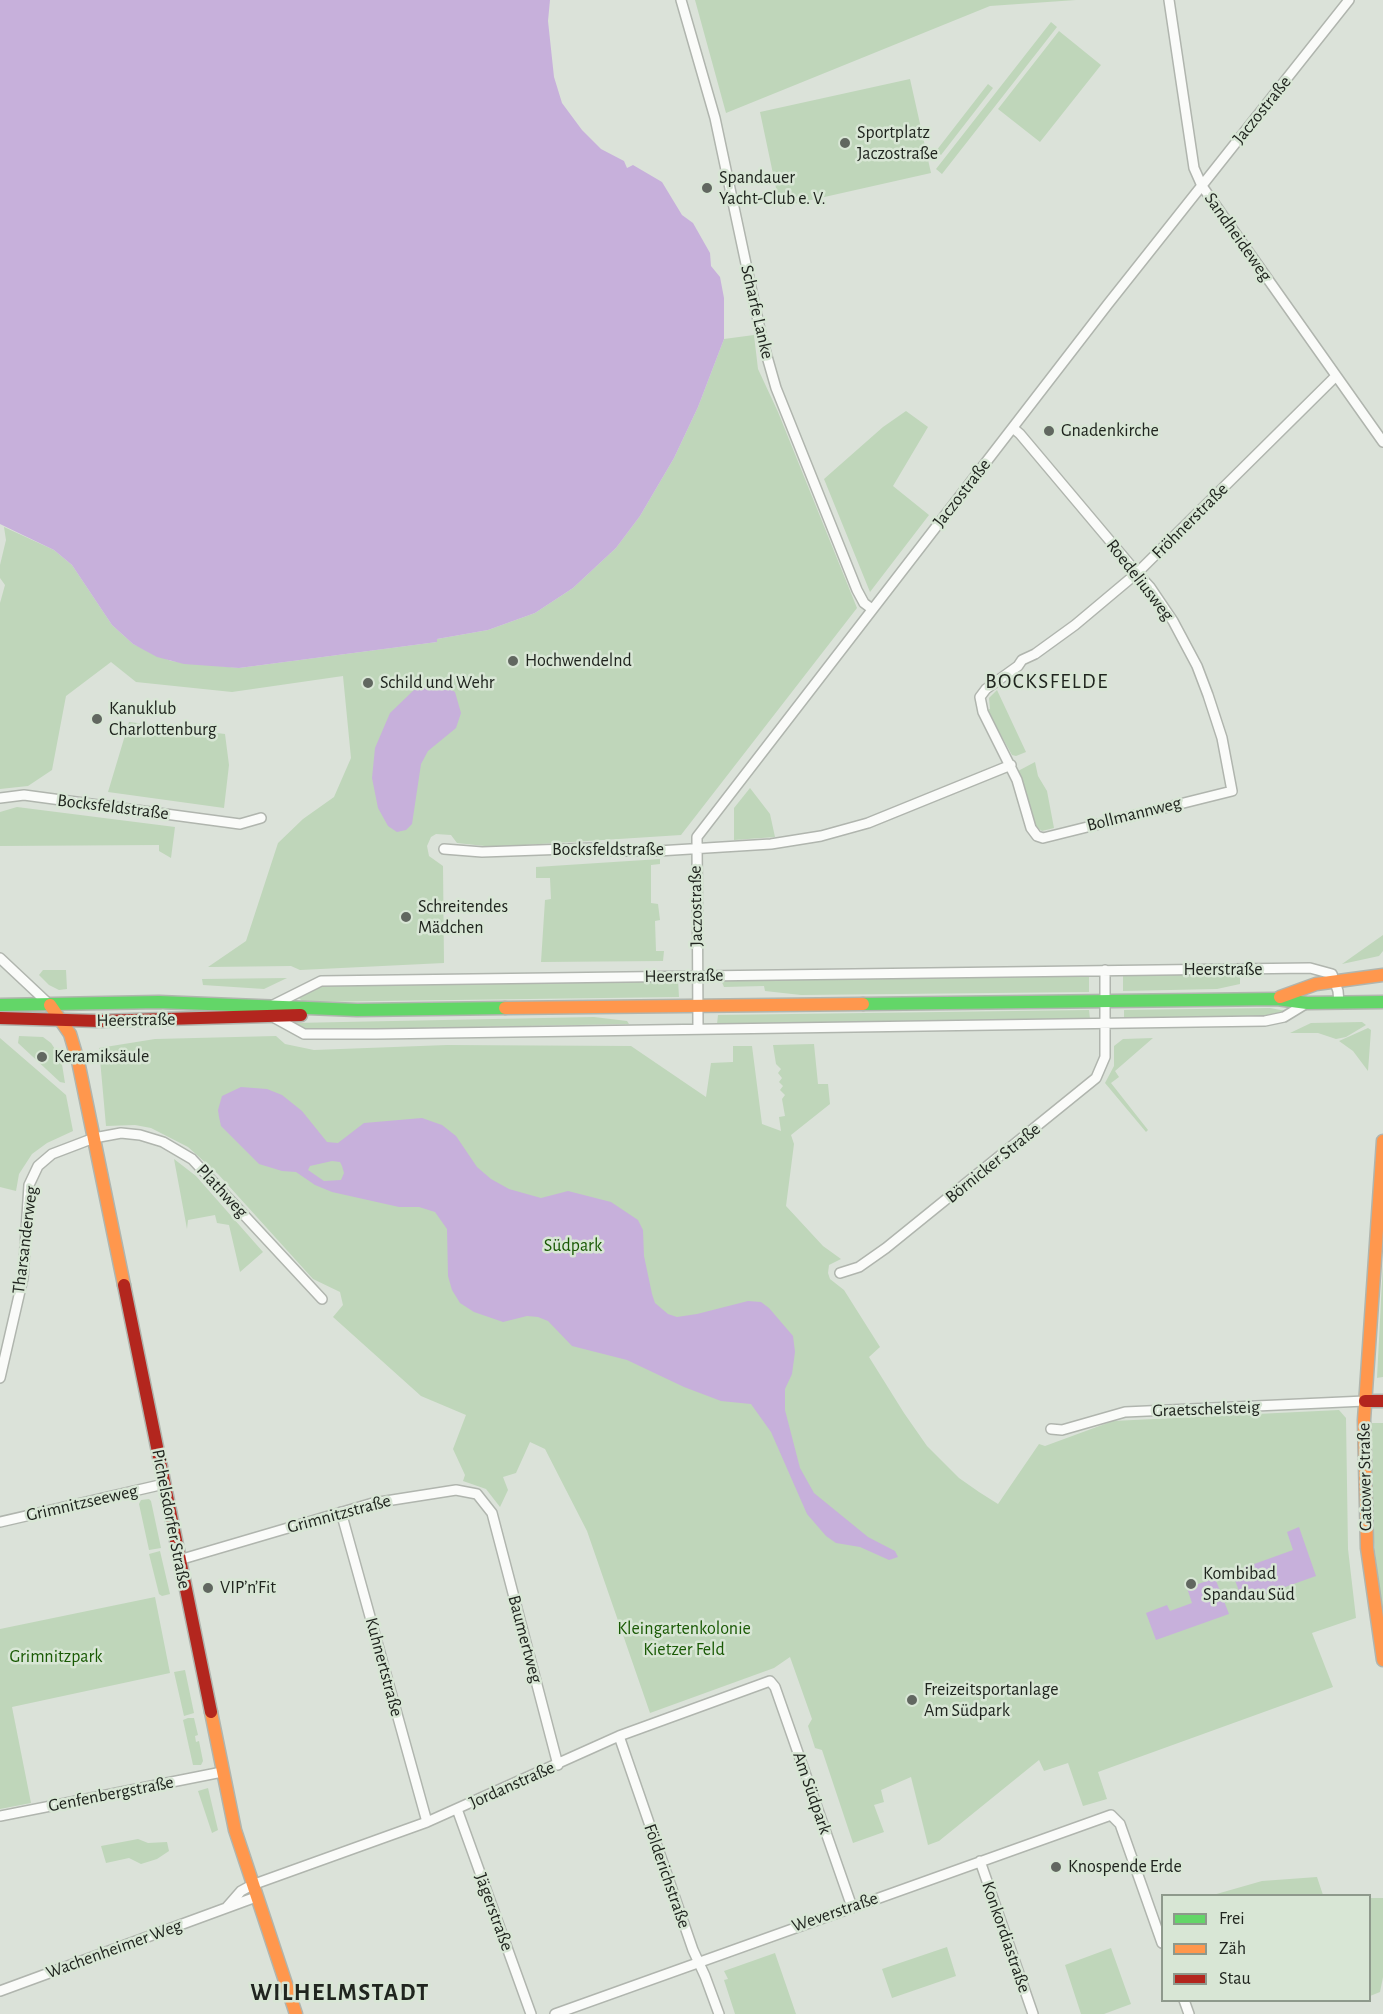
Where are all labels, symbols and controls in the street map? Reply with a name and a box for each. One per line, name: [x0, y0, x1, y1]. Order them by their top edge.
street label: Jaczostraße: [1228, 72, 1296, 148]
place label: Sportplatz Jaczostraße: [857, 122, 938, 164]
marker: Sportplatz Jaczostraße: [838, 136, 852, 150]
place label: Spandauer Yacht-Club e. V.: [719, 167, 826, 210]
marker: Spandauer Yacht-Club e. V.: [700, 181, 714, 195]
street label: Sandheideweg: [1200, 189, 1276, 285]
street label: Scharfe Lanke: [736, 263, 778, 361]
place label: Gnadenkirche: [1061, 420, 1159, 442]
marker: Gnadenkirche: [1042, 424, 1056, 438]
street label: Jaczostraße: [929, 454, 995, 532]
street label: Fröhnerstraße: [1147, 478, 1233, 564]
street label: Roedeliusweg: [1101, 535, 1179, 625]
place label: Hochwendelnd: [525, 650, 632, 672]
marker: Hochwendelnd: [506, 654, 520, 668]
district label: BOCKSFELDE: [985, 669, 1109, 695]
place label: Schild und Wehr: [380, 672, 495, 694]
marker: Schild und Wehr: [361, 676, 375, 690]
place label: Kanuklub Charlottenburg: [109, 698, 217, 740]
marker: Kanuklub Charlottenburg: [90, 712, 104, 726]
street label: Bocksfeldstraße: [56, 789, 170, 825]
street label: Bollmannweg: [1085, 792, 1183, 836]
street label: Bocksfeldstraße: [552, 839, 664, 861]
street label: Jaczostraße: [684, 865, 708, 947]
place label: Schreitendes Mädchen: [418, 896, 508, 938]
marker: Schreitendes Mädchen: [399, 910, 413, 924]
street label: Heerstraße: [1184, 959, 1262, 981]
street label: Heerstraße: [644, 965, 724, 987]
street label: Heerstraße: [96, 1009, 176, 1031]
place label: Keramiksäule: [54, 1046, 149, 1068]
marker: Keramiksäule: [35, 1050, 49, 1064]
street label: Börnicker Straße: [941, 1118, 1045, 1208]
street label: Plathweg: [192, 1160, 252, 1222]
street label: Tharsanderweg: [8, 1185, 42, 1295]
park label: Südpark: [544, 1235, 602, 1257]
street label: Graetschelsteig: [1152, 1396, 1260, 1422]
street label: Gatower Straße: [1353, 1423, 1377, 1531]
street label: Pichelsdorfer Straße: [147, 1447, 195, 1591]
street label: Grimnitzseeweg: [24, 1480, 140, 1526]
street label: Grimnitzstraße: [285, 1490, 393, 1538]
place label: Kombibad Spandau Süd: [1203, 1563, 1295, 1606]
place label: VIP’n’Fit: [220, 1577, 276, 1599]
marker: Kombibad Spandau Süd: [1184, 1577, 1198, 1591]
marker: VIP’n’Fit: [201, 1581, 215, 1595]
street label: Baumertweg: [503, 1593, 547, 1685]
street label: Kuhnertstraße: [360, 1615, 408, 1719]
park label: Kleingartenkolonie Kietzer Feld: [617, 1618, 751, 1660]
park label: Grimnitzpark: [10, 1646, 102, 1668]
place label: Freizeitsportanlage Am Südpark: [924, 1679, 1058, 1722]
marker: Freizeitsportanlage Am Südpark: [905, 1693, 919, 1707]
street label: Am Südpark: [788, 1749, 836, 1837]
street label: Jordanstraße: [466, 1757, 558, 1813]
street label: Genfenbergstraße: [46, 1771, 176, 1817]
street label: Földerichstraße: [639, 1821, 695, 1931]
place label: Knospende Erde: [1068, 1856, 1182, 1878]
marker: Knospende Erde: [1049, 1860, 1063, 1874]
street label: Jägerstraße: [470, 1870, 518, 1954]
street label: Konkordiastraße: [977, 1878, 1035, 1996]
street label: Weverstraße: [789, 1887, 881, 1937]
legend: [1161, 1894, 1371, 2002]
text: Frei: [1219, 1910, 1245, 1928]
street label: Wachenheimer Weg: [43, 1914, 185, 1984]
text: Zäh: [1219, 1940, 1246, 1958]
text: Stau: [1219, 1970, 1251, 1988]
district label: WILHELMSTADT: [250, 1979, 430, 2007]

